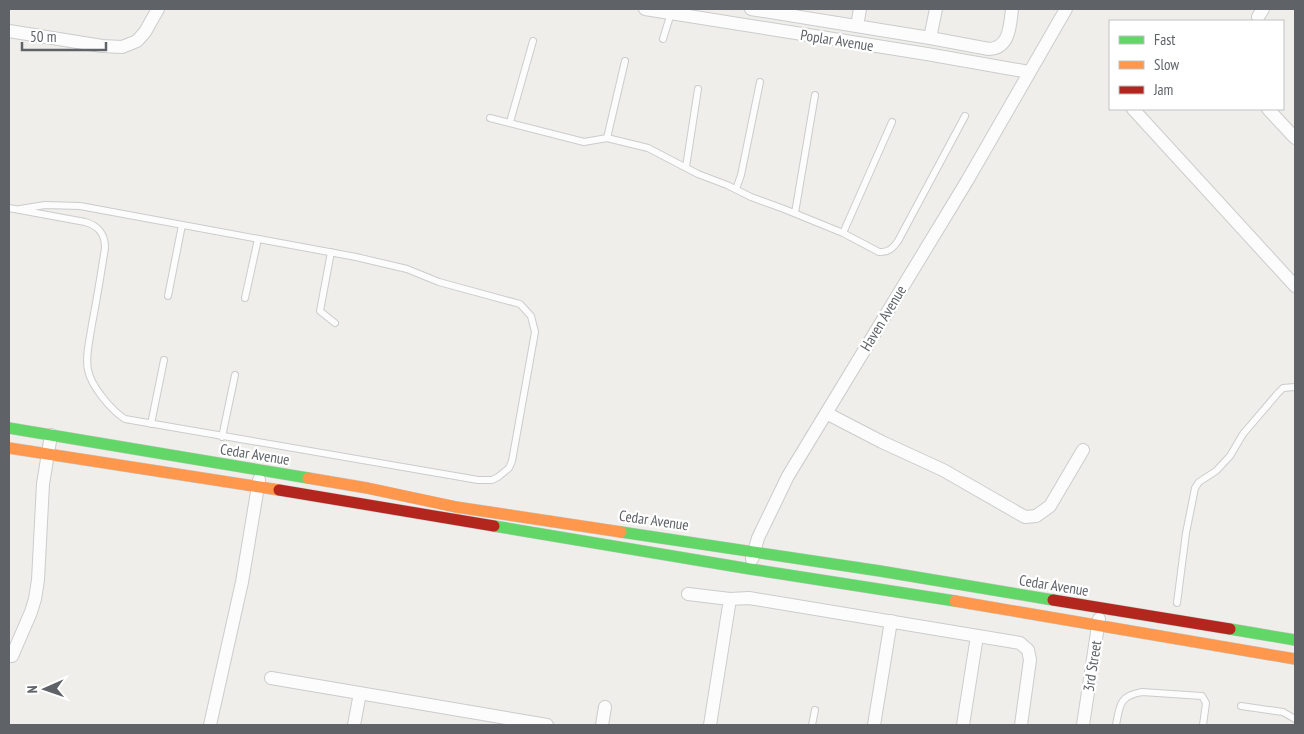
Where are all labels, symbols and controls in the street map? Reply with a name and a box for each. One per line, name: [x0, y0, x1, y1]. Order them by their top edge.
scale bar: [22, 20, 106, 52]
legend: [1109, 20, 1284, 110]
street label: Poplar Avenue: [799, 25, 875, 55]
text: 50 m: [30, 27, 56, 46]
text: Fast: [1154, 30, 1175, 49]
text: Slow: [1154, 55, 1179, 74]
text: Jam: [1153, 80, 1173, 99]
street label: Haven Avenue: [856, 282, 910, 354]
street label: Cedar Avenue: [219, 439, 291, 469]
street label: Cedar Avenue: [618, 506, 690, 534]
street label: Cedar Avenue: [1018, 570, 1090, 600]
street label: 3rd Street: [1079, 639, 1105, 693]
north arrow: [20, 664, 70, 714]
text: N: [23, 685, 41, 694]

